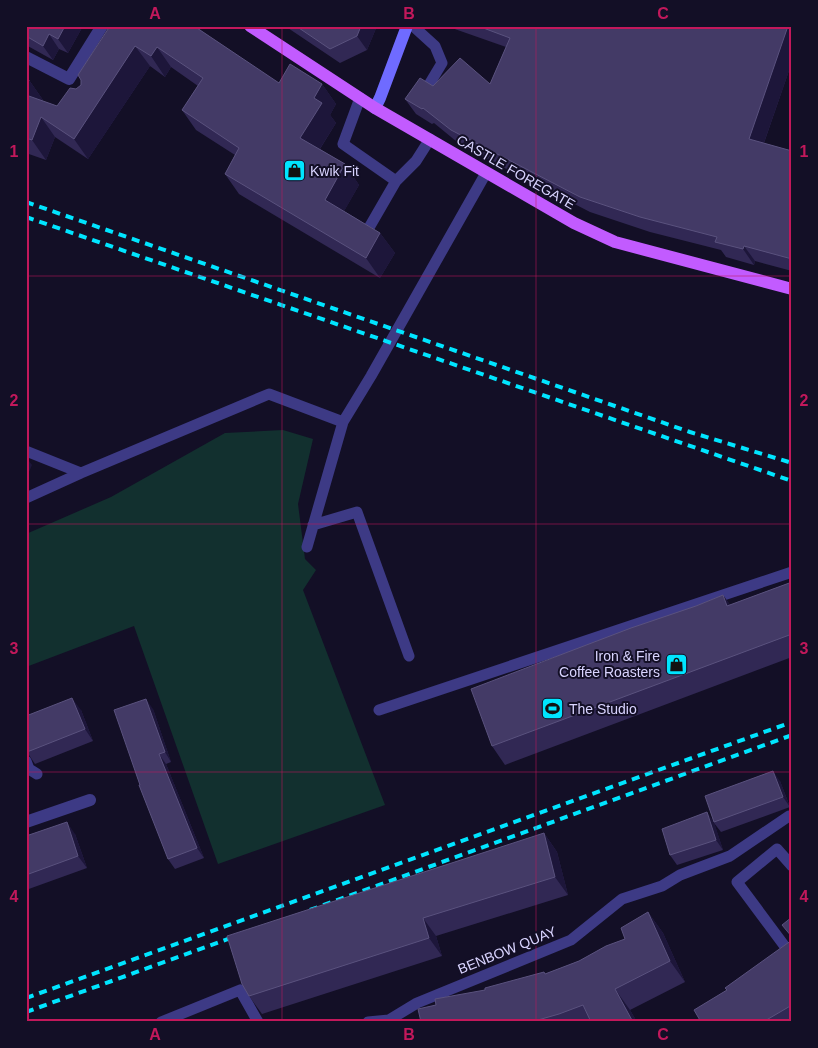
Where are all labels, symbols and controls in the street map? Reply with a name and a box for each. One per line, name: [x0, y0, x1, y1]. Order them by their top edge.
text: A: [149, 5, 161, 22]
text: B: [403, 5, 415, 22]
text: C: [657, 5, 669, 22]
street label: CASTLE FOREGATE: [454, 131, 578, 213]
text: 1: [10, 143, 19, 160]
text: 1: [800, 143, 809, 160]
shop icon: Kwik Fit: [282, 159, 306, 183]
place label: Kwik Fit: [310, 163, 359, 179]
text: 2: [10, 392, 19, 409]
text: 2: [800, 392, 809, 409]
text: 3: [10, 640, 19, 657]
text: 3: [800, 640, 809, 657]
place label: Iron & Fire Coffee Roasters: [559, 648, 660, 680]
shop icon: Iron & Fire Coffee Roasters: [664, 652, 688, 676]
sports icon: The Studio: [541, 697, 565, 721]
place label: The Studio: [569, 701, 637, 717]
text: 4: [10, 888, 19, 905]
text: 4: [800, 888, 809, 905]
street label: BENBOW QUAY: [455, 923, 559, 977]
text: A: [149, 1026, 161, 1043]
text: B: [403, 1026, 415, 1043]
text: C: [657, 1026, 669, 1043]

